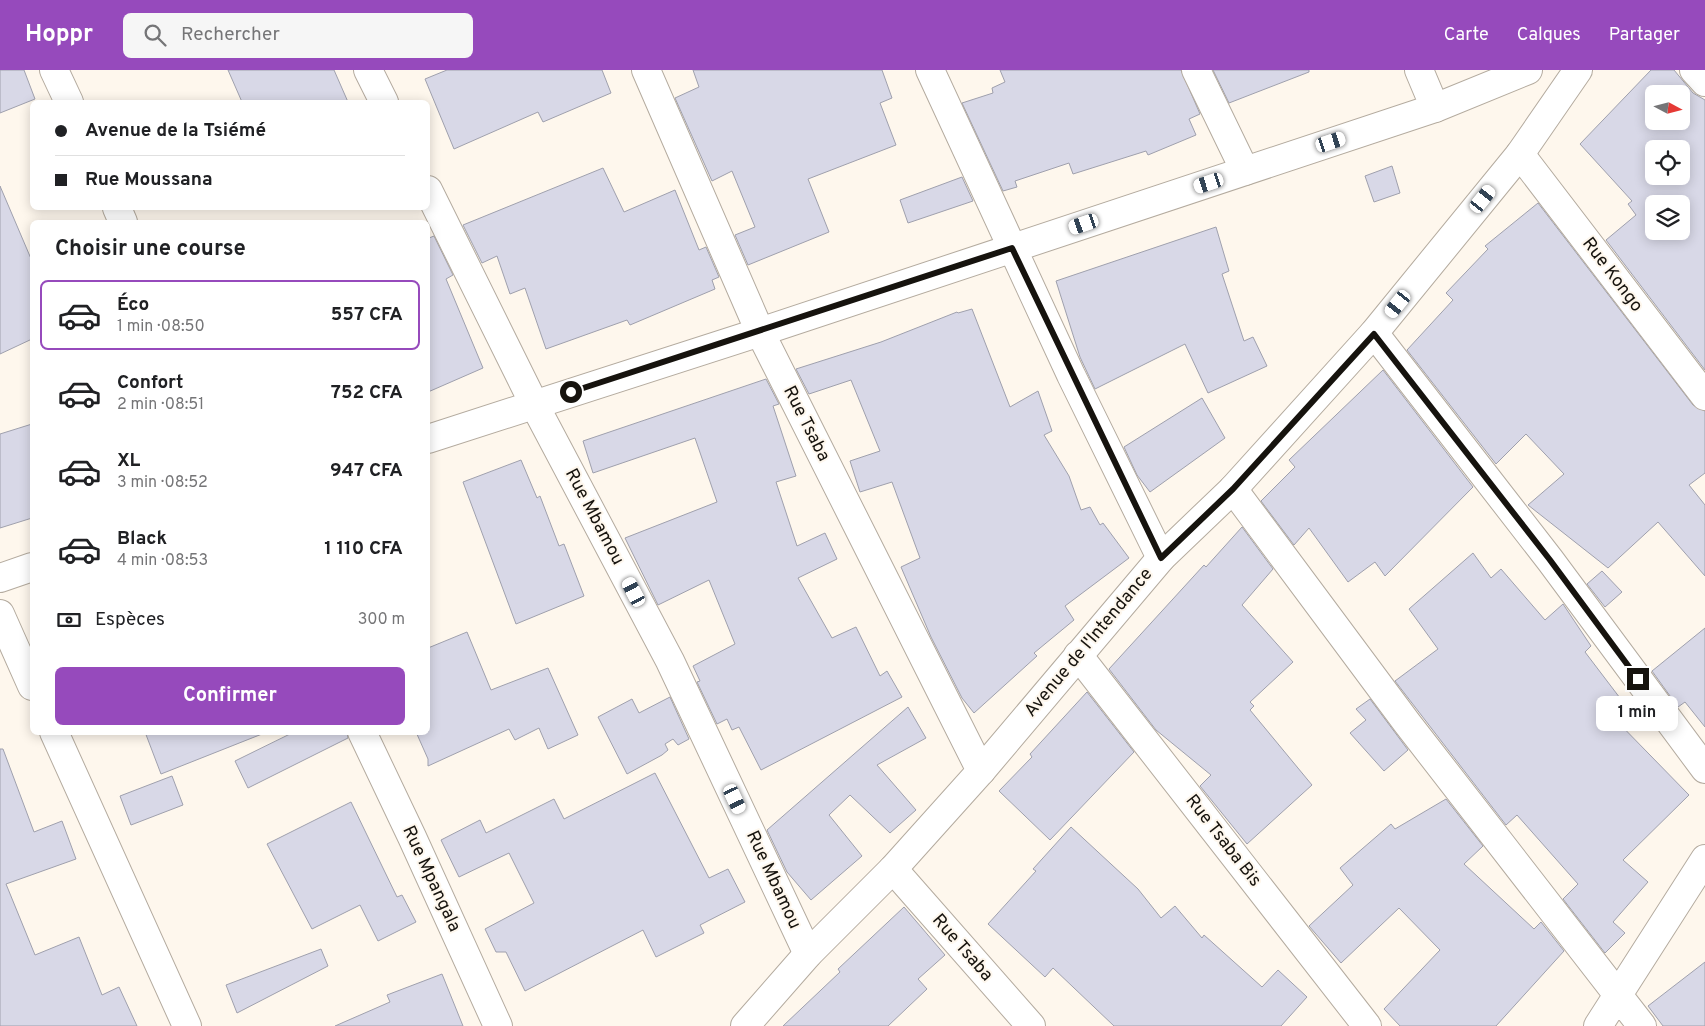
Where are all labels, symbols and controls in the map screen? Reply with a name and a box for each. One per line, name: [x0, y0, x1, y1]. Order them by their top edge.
search box: [123, 13, 473, 58]
text: Hoppr: [25, 20, 93, 50]
icon: search: [141, 21, 169, 49]
text: Rechercher: [181, 23, 280, 47]
text: Carte: [1444, 24, 1489, 47]
text: Calques: [1517, 24, 1581, 47]
text: Partager: [1609, 24, 1680, 47]
north arrow: [1645, 85, 1690, 130]
map controls: [1645, 85, 1690, 240]
text: Avenue de la Tsiémé: [85, 119, 266, 143]
car: [1314, 130, 1347, 154]
button: locate: [1645, 140, 1690, 185]
text: Rue Moussana: [85, 168, 213, 192]
car: [1192, 171, 1225, 195]
car: [1467, 183, 1498, 215]
button: layers: [1645, 195, 1690, 240]
car: [1067, 212, 1100, 236]
street label: Rue Kongo: [1576, 233, 1648, 317]
text: Choisir une course: [55, 236, 246, 263]
car: [1382, 288, 1413, 320]
icon: car: [57, 293, 102, 338]
text: Éco: [117, 293, 149, 317]
text: 557 CFA: [331, 303, 403, 327]
text: 1 min · 08:50: [117, 317, 205, 337]
icon: car: [57, 371, 102, 416]
text: Confort: [117, 371, 183, 395]
text: 752 CFA: [331, 381, 403, 405]
route start: [560, 381, 582, 403]
street label: Rue Tsaba: [777, 382, 835, 466]
text: 2 min · 08:51: [117, 395, 204, 415]
icon: car: [57, 449, 102, 494]
text: XL: [117, 449, 140, 473]
text: 947 CFA: [330, 459, 403, 483]
street label: Rue Mbamou: [559, 465, 629, 569]
text: 3 min · 08:52: [117, 473, 208, 493]
icon: car: [57, 527, 102, 572]
text: Black: [117, 527, 167, 551]
text: 1 110 CFA: [324, 537, 403, 561]
text: 4 min · 08:53: [117, 551, 208, 571]
street label: Avenue de l'Intendance: [1020, 564, 1158, 722]
car: [620, 575, 647, 609]
icon: cash: [55, 606, 83, 634]
text: Espèces: [95, 608, 165, 632]
text: 300 m: [358, 610, 405, 630]
button: Confirmer: [55, 667, 405, 725]
route end: [1627, 668, 1649, 690]
callout: 1 min: [1597, 696, 1679, 732]
text: 1 min: [1618, 703, 1656, 723]
car: [721, 782, 748, 816]
street label: Rue Tsaba Bis: [1180, 790, 1266, 892]
street label: Rue Mpangala: [396, 822, 466, 936]
street label: Rue Mbamou: [740, 827, 806, 933]
street label: Rue Tsaba: [927, 910, 997, 986]

